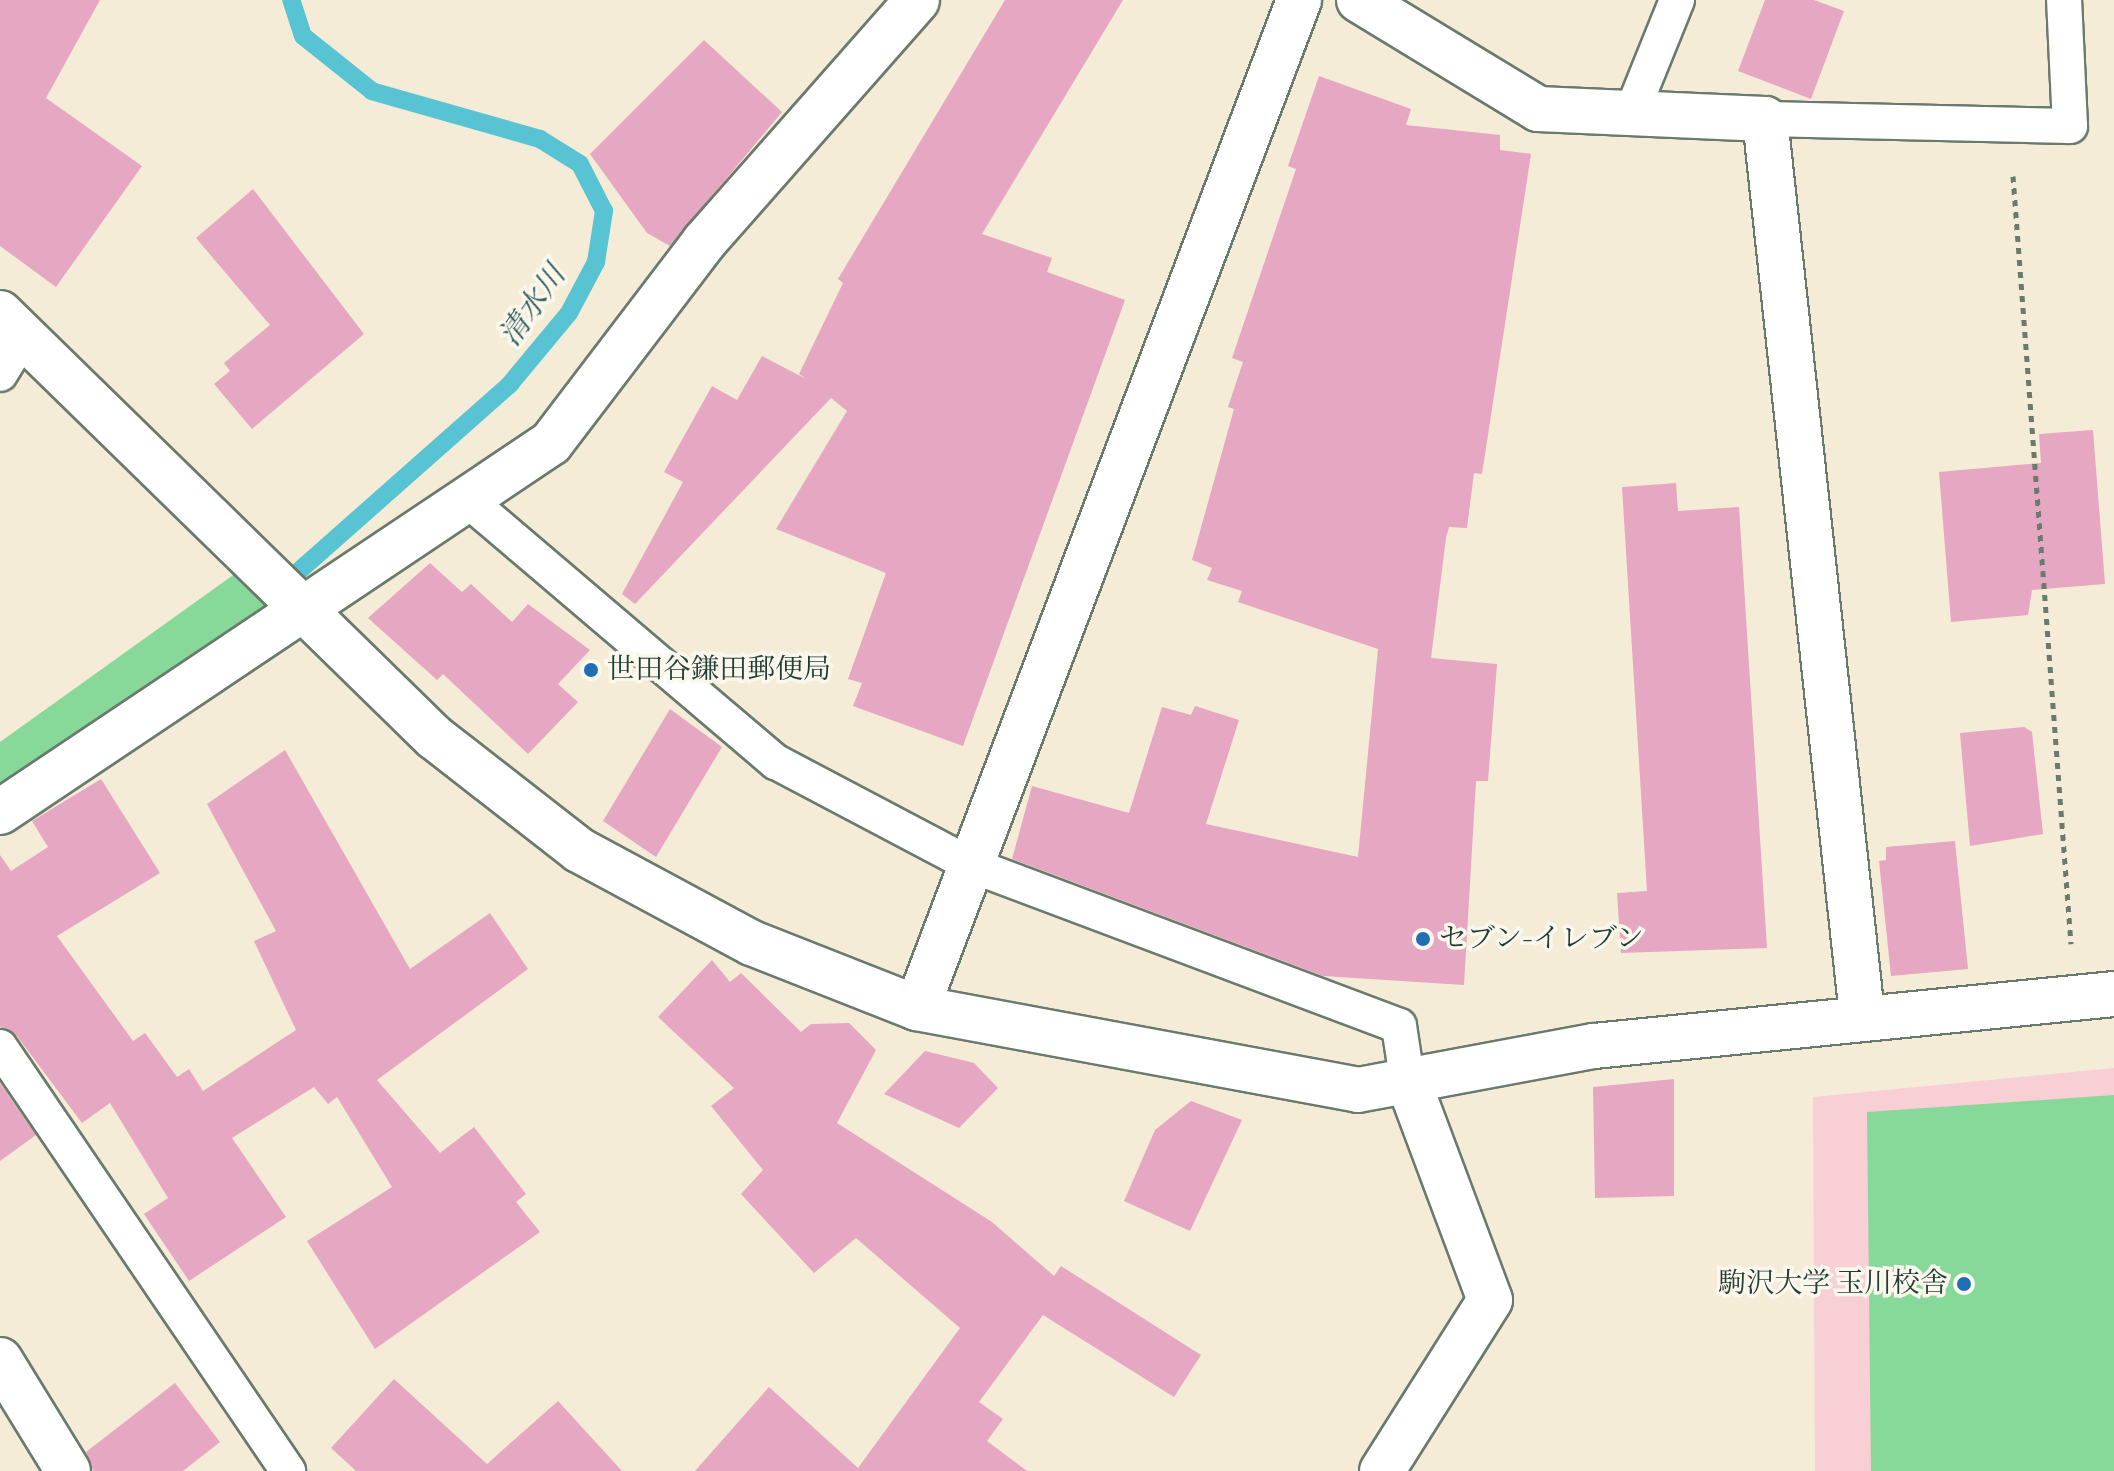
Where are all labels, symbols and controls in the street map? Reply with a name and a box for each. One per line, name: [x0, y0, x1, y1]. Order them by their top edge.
water label: 清水川: [492, 259, 574, 353]
place label: 世田谷鎌田郵便局: [607, 653, 831, 687]
marker: 世田谷鎌田郵便局: [582, 661, 600, 679]
place label: セブン-イレブン: [1439, 922, 1646, 956]
marker: セブン-イレブン: [1414, 930, 1432, 948]
place label: 駒沢大学 玉川校舎: [1718, 1267, 1948, 1301]
marker: 駒沢大学 玉川校舎: [1955, 1275, 1973, 1293]

